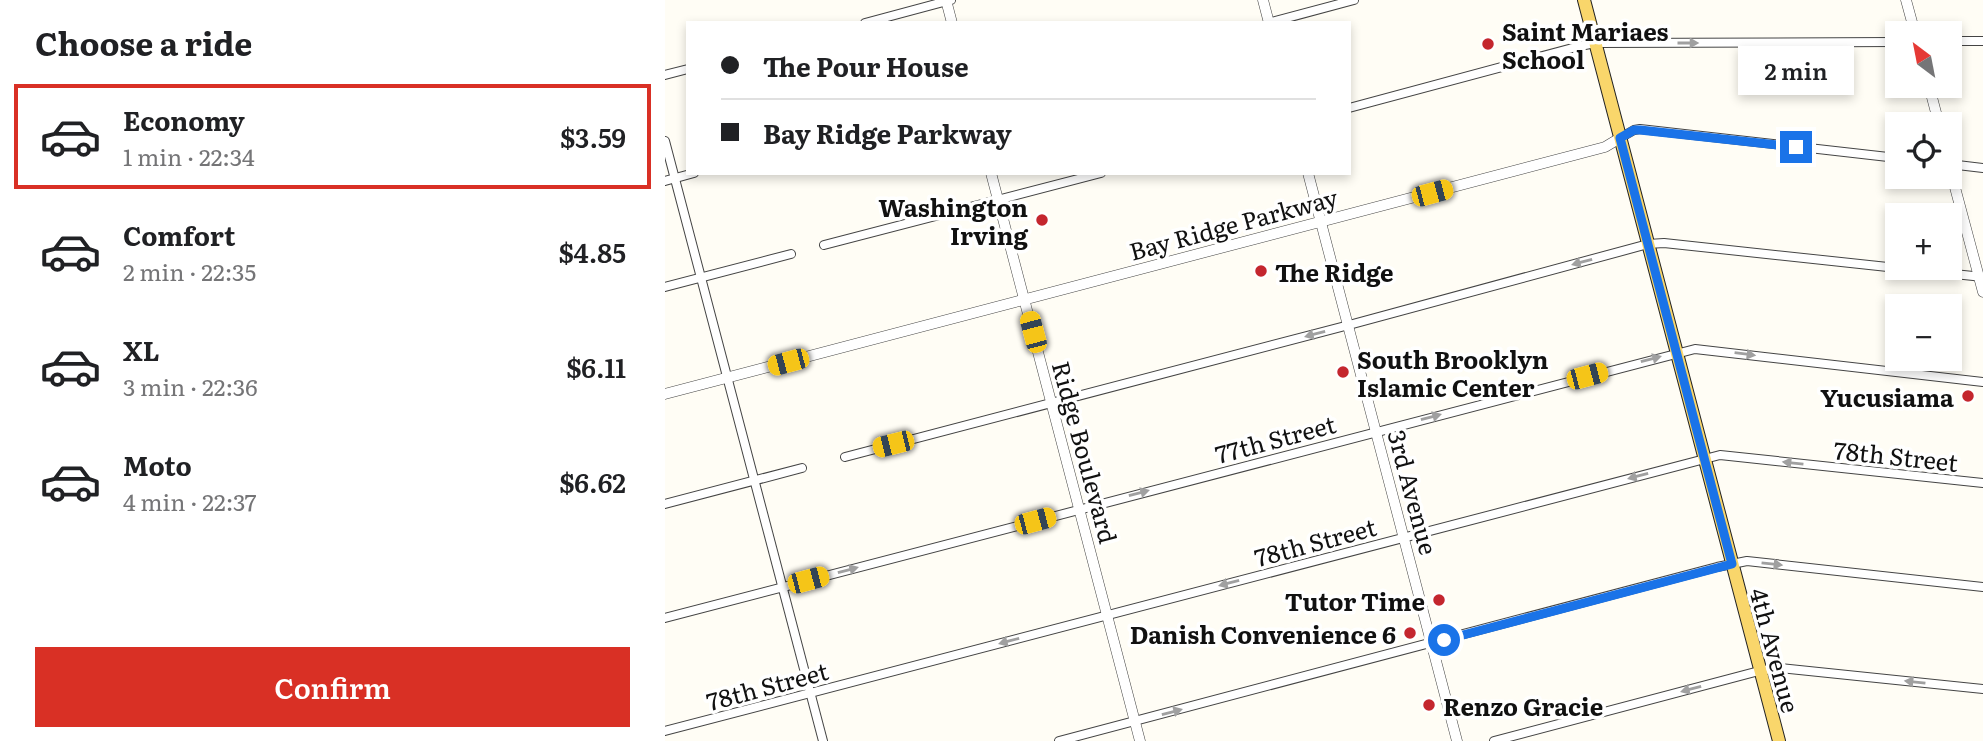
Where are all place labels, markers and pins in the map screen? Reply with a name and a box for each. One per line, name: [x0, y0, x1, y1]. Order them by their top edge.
place label: Saint Mariaes School: [1502, 13, 1669, 76]
marker: Saint Mariaes School: [1480, 36, 1496, 52]
place label: Washington Irving: [878, 189, 1028, 252]
marker: Washington Irving: [1034, 212, 1050, 228]
place label: The Ridge: [1275, 254, 1394, 289]
marker: The Ridge: [1253, 263, 1269, 279]
place label: South Brooklyn Islamic Center: [1357, 341, 1549, 404]
marker: South Brooklyn Islamic Center: [1335, 364, 1351, 380]
place label: Yucusiama: [1820, 379, 1954, 414]
marker: Yucusiama: [1960, 388, 1976, 404]
place label: Tutor Time: [1285, 583, 1425, 618]
marker: Tutor Time: [1431, 592, 1447, 608]
place label: Danish Convenience 6: [1130, 616, 1396, 651]
marker: Danish Convenience 6: [1402, 625, 1418, 641]
place label: Renzo Gracie: [1443, 688, 1603, 723]
marker: Renzo Gracie: [1421, 697, 1437, 713]

